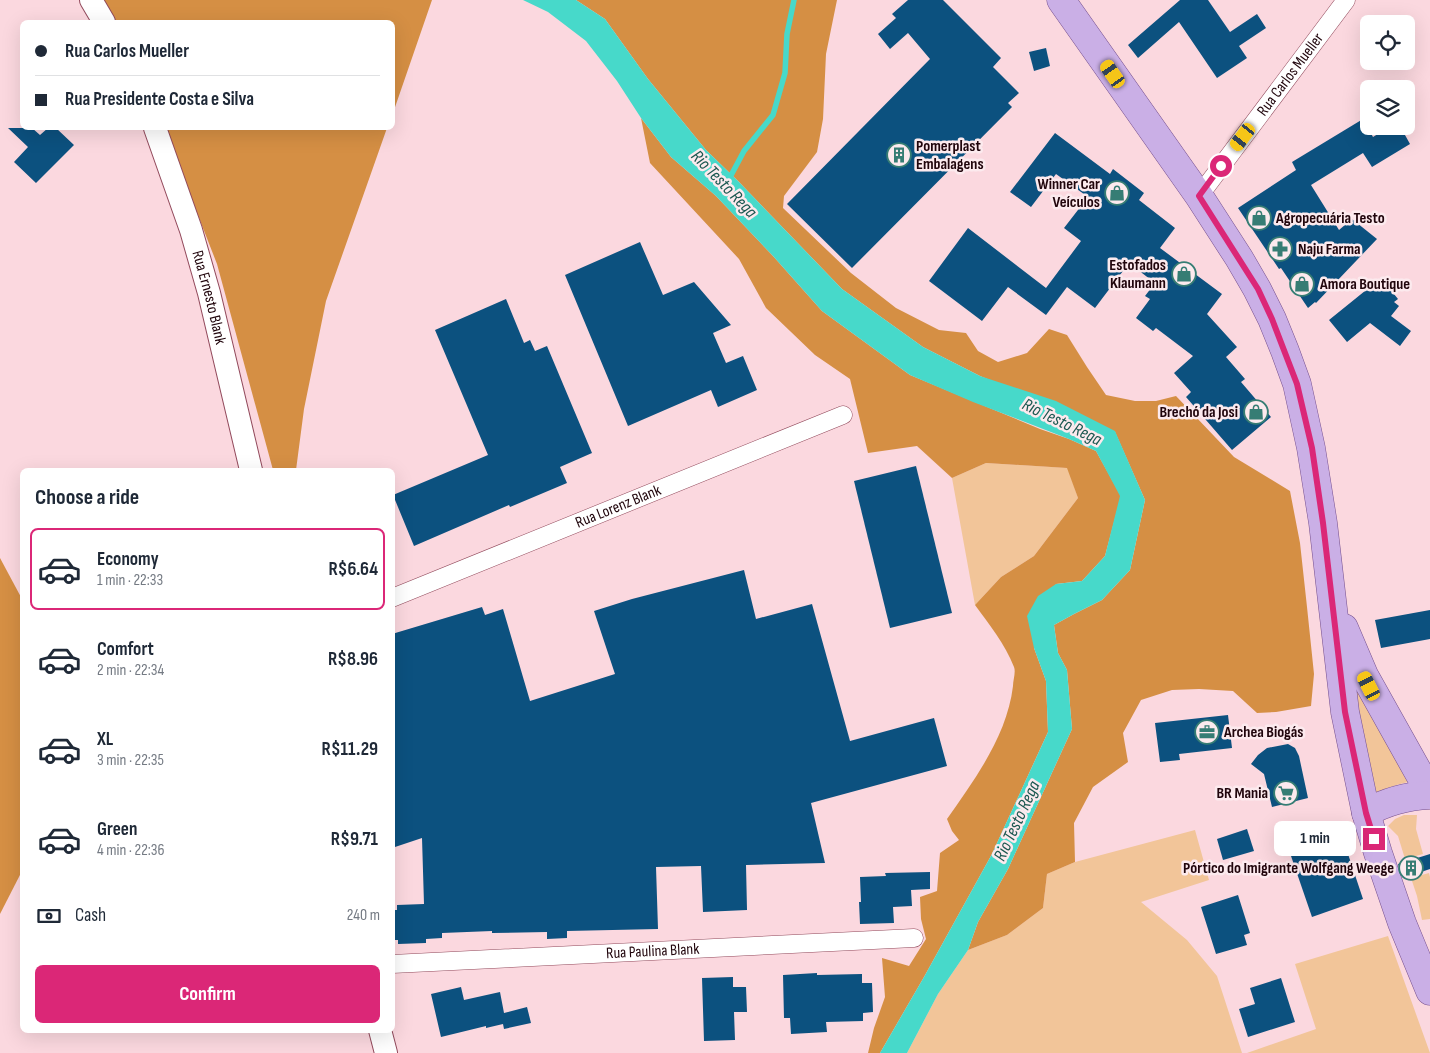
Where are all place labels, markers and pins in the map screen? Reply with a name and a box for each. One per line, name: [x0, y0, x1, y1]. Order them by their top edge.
place label: Pomerplast Embalagens: [916, 137, 984, 174]
building icon: Pomerplast Embalagens: [886, 142, 912, 168]
place label: Winner Car Veículos: [1038, 175, 1100, 212]
shop icon: Winner Car Veículos: [1104, 180, 1130, 206]
shop icon: Agropecuária Testo: [1246, 205, 1272, 231]
place label: Agropecuária Testo: [1275, 209, 1385, 228]
pharmacy icon: Naju Farma: [1267, 236, 1293, 262]
place label: Naju Farma: [1298, 240, 1361, 259]
place label: Estofados Klaumann: [1109, 256, 1166, 293]
shop icon: Estofados Klaumann: [1171, 261, 1197, 287]
shop icon: Amora Boutique: [1289, 271, 1315, 297]
place label: Amora Boutique: [1319, 275, 1410, 294]
shop icon: Brechó da Josi: [1243, 399, 1269, 425]
place label: Brechó da Josi: [1159, 403, 1238, 422]
office icon: Archea Biogás: [1194, 719, 1220, 745]
place label: Archea Biogás: [1223, 723, 1303, 742]
supermarket icon: BR Mania: [1273, 780, 1299, 806]
place label: BR Mania: [1216, 784, 1268, 803]
building icon: Pórtico do Imigrante Wolfgang Weege: [1398, 855, 1424, 881]
place label: Pórtico do Imigrante Wolfgang Weege: [1183, 859, 1394, 878]

